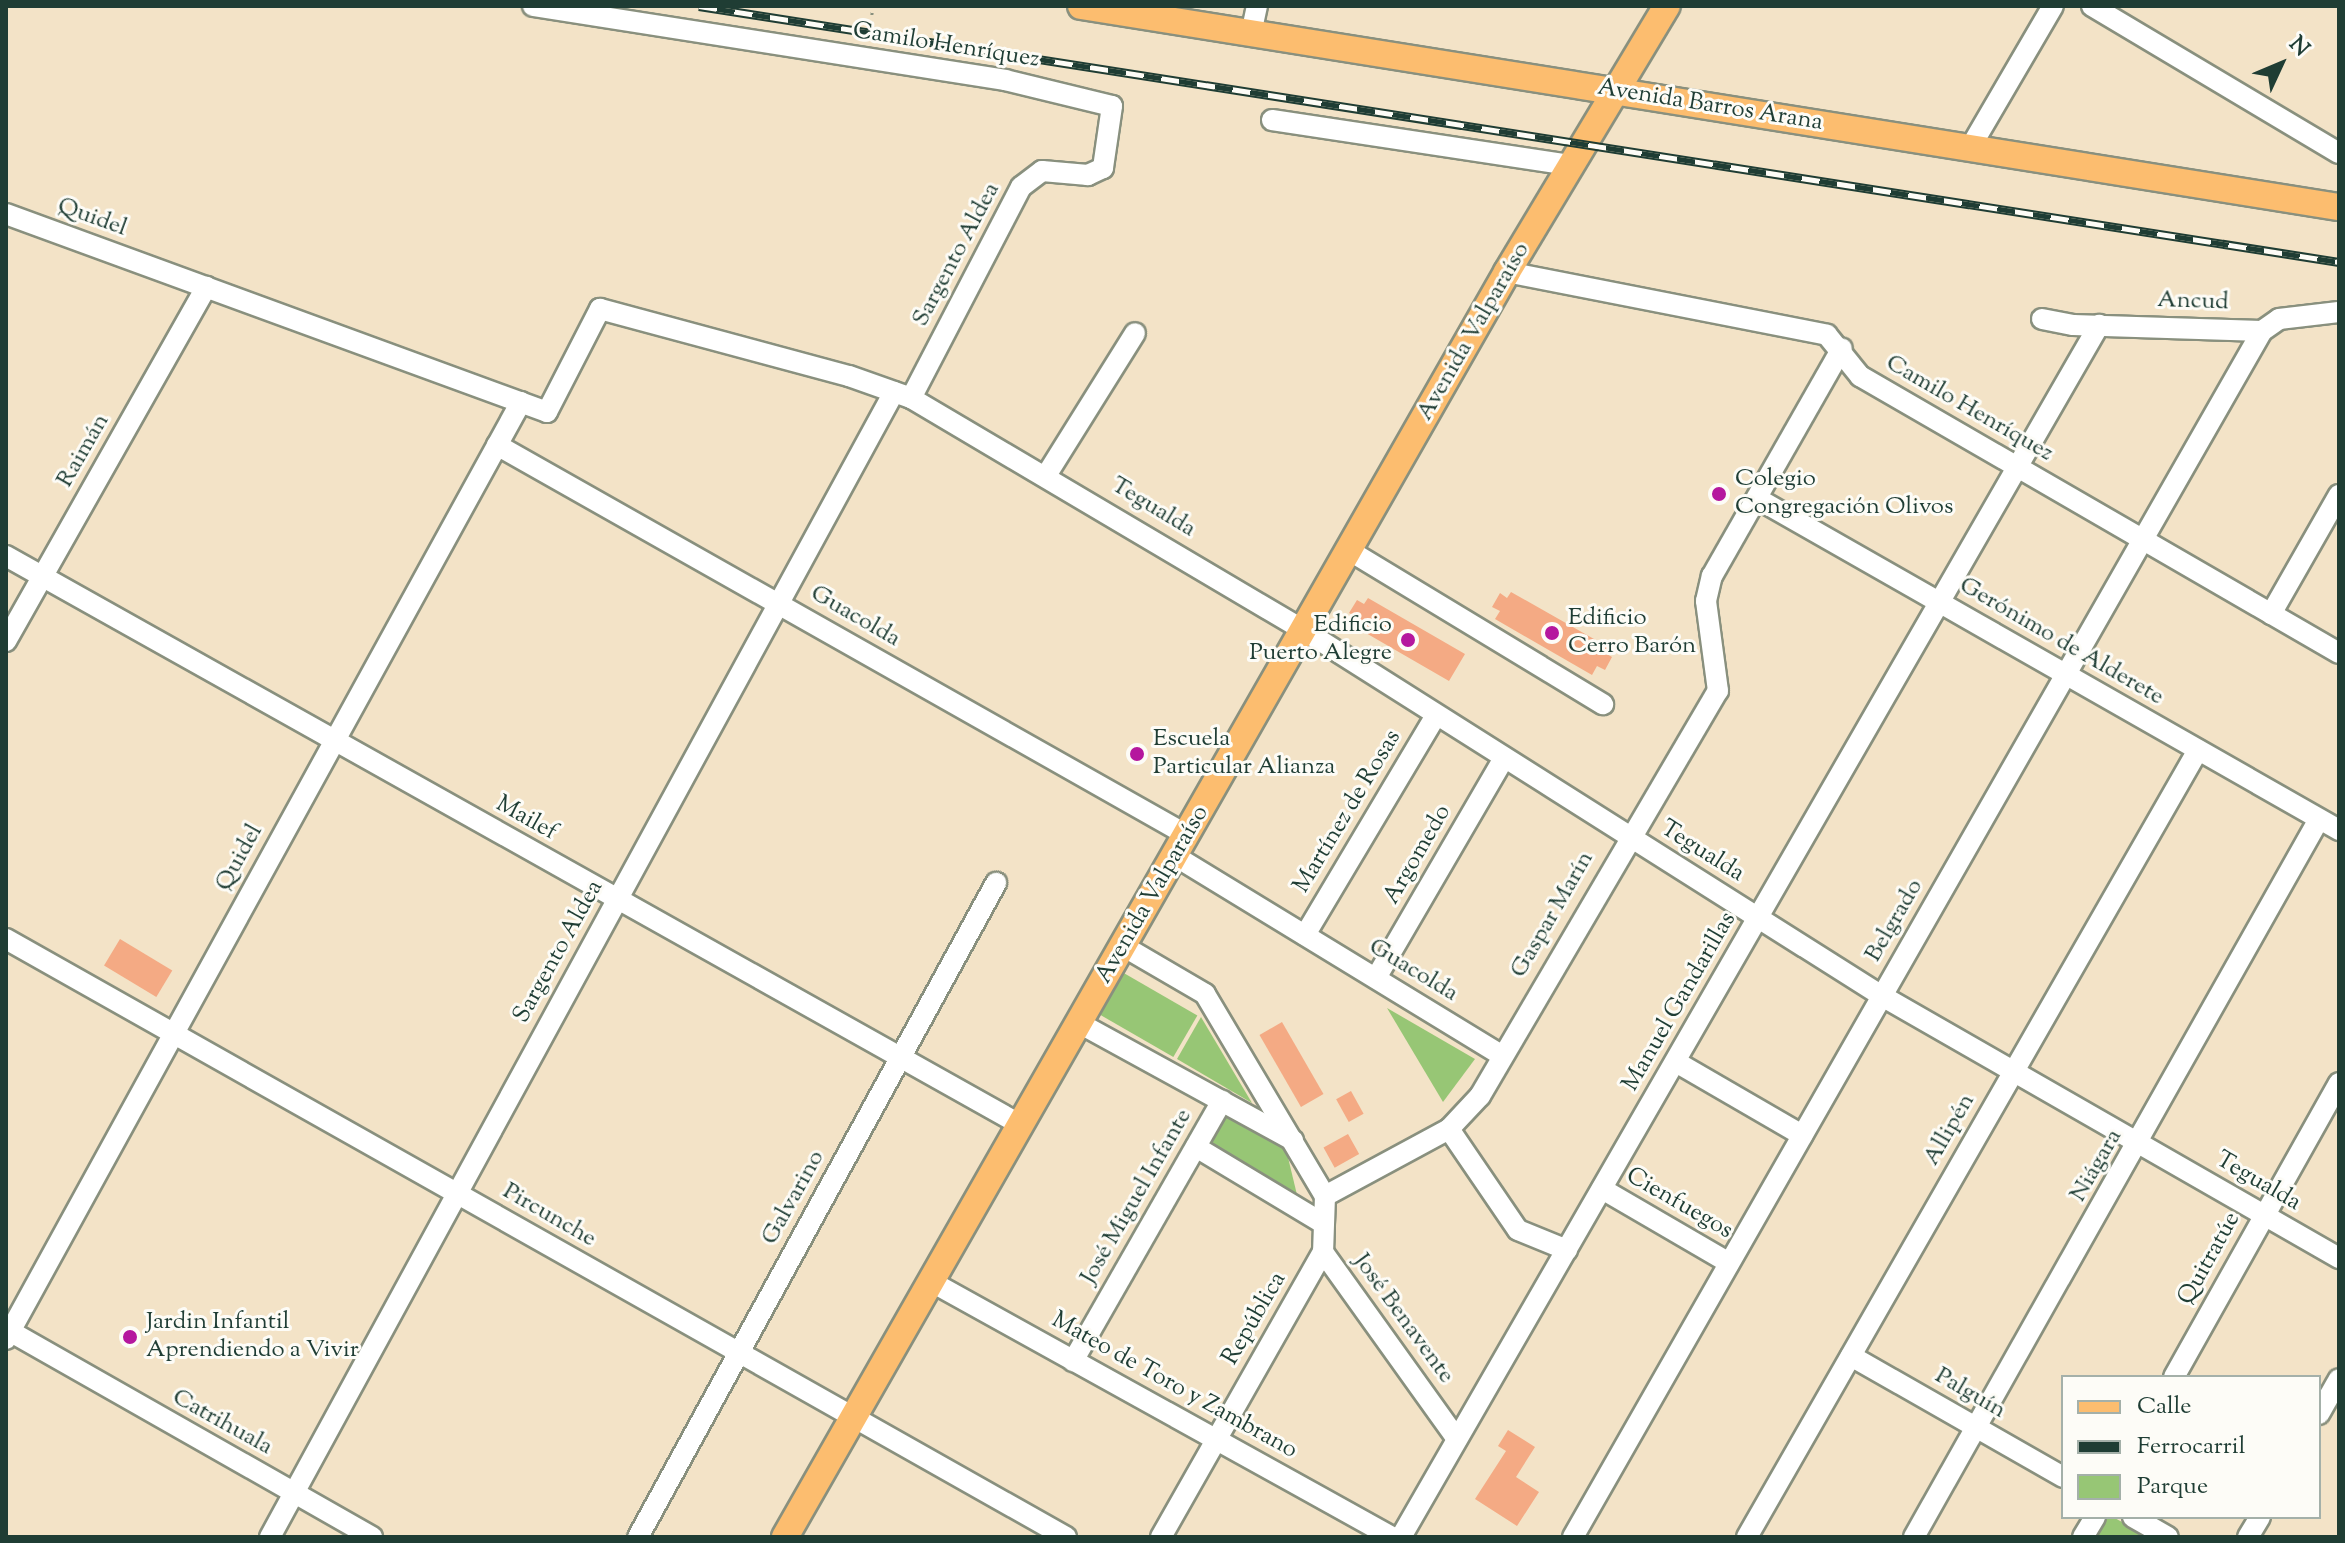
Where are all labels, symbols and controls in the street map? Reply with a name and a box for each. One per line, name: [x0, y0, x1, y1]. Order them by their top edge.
street label: Camilo Henríquez: [851, 17, 1041, 75]
north arrow: [2241, 24, 2321, 104]
text: N: [2281, 30, 2316, 65]
street label: Avenida Barros Arana: [1595, 74, 1825, 138]
street label: Sargento Aldea: [907, 178, 1007, 332]
street label: Quidel: [53, 192, 131, 244]
street label: Avenida Valparaíso: [1411, 238, 1537, 426]
street label: Ancud: [2157, 286, 2229, 318]
street label: Camilo Henríquez: [1880, 349, 2058, 469]
street label: Raimán: [51, 409, 117, 493]
place label: Colegio Congregación Olivos: [1735, 466, 1953, 522]
street label: Tegualda: [1105, 472, 1201, 544]
marker: Colegio Congregación Olivos: [1710, 485, 1728, 503]
street label: Gerónimo de Alderete: [1954, 572, 2168, 712]
street label: Guacolda: [805, 580, 905, 654]
place label: Edificio Cerro Barón: [1568, 605, 1696, 661]
place label: Edificio Puerto Alegre: [1249, 612, 1392, 668]
marker: Edificio Cerro Barón: [1543, 624, 1561, 642]
marker: Edificio Puerto Alegre: [1399, 631, 1417, 649]
street label: Martínez de Rosas: [1288, 725, 1408, 899]
place label: Escuela Particular Alianza: [1153, 726, 1335, 782]
marker: Escuela Particular Alianza: [1128, 745, 1146, 763]
street label: Mailef: [490, 790, 562, 848]
street label: Argomedo: [1378, 800, 1458, 910]
street label: Avenida Valparaíso: [1090, 801, 1216, 989]
street label: Tegualda: [1655, 815, 1749, 889]
street label: Quidel: [210, 820, 270, 896]
street label: Gaspar Marín: [1505, 847, 1601, 983]
street label: Belgrado: [1860, 875, 1930, 967]
street label: Sargento Aldea: [508, 876, 610, 1028]
street label: Manuel Gandarillas: [1617, 907, 1743, 1097]
street label: Guacolda: [1363, 933, 1463, 1009]
street label: Allipén: [1918, 1089, 1982, 1171]
street label: José Miguel Infante: [1075, 1104, 1199, 1290]
street label: Niágara: [2065, 1125, 2129, 1207]
street label: Galvarino: [756, 1146, 832, 1250]
street label: Tegualda: [2210, 1146, 2306, 1218]
street label: Cienfuegos: [1620, 1162, 1738, 1246]
street label: Pircunche: [497, 1178, 601, 1254]
street label: Quitratúe: [2173, 1207, 2247, 1311]
street label: José Benavente: [1346, 1248, 1460, 1390]
street label: República: [1217, 1267, 1293, 1371]
street label: Mateo de Toro y Zambrano: [1046, 1306, 1302, 1466]
place label: Jardin Infantil Aprendiendo a Vivir: [146, 1309, 359, 1365]
marker: Jardin Infantil Aprendiendo a Vivir: [121, 1328, 139, 1346]
street label: Palguín: [1929, 1362, 2011, 1426]
legend: [2061, 1375, 2321, 1519]
street label: Catrihuala: [167, 1384, 277, 1462]
text: Calle: [2137, 1390, 2191, 1424]
text: Ferrocarril: [2137, 1430, 2245, 1464]
text: Parque: [2137, 1470, 2208, 1504]

